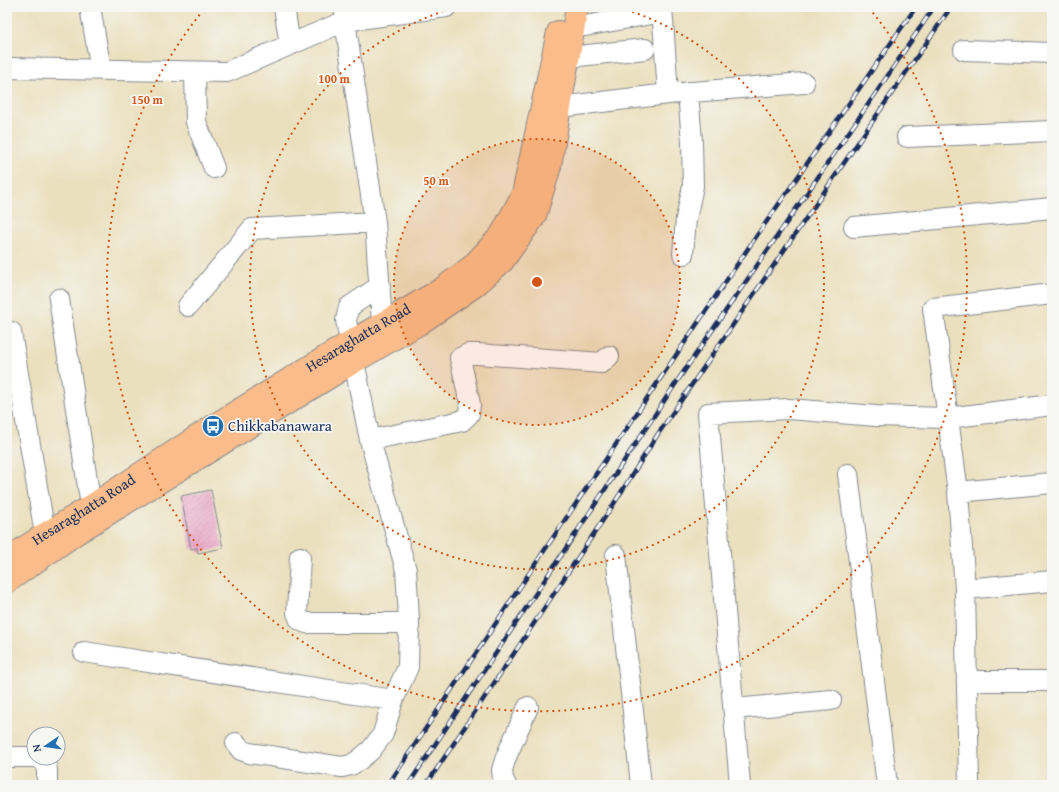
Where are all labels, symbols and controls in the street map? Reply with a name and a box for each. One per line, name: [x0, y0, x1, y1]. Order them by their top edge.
text: 100 m: [318, 70, 351, 87]
text: 150 m: [131, 91, 164, 108]
text: 50 m: [423, 172, 449, 189]
centre of rings: [530, 275, 544, 289]
street label: Hesaraghatta Road: [301, 298, 414, 377]
bus stop icon: Chikkabanawara: [200, 413, 226, 439]
place label: Chikkabanawara: [228, 415, 332, 436]
street label: Hesaraghatta Road: [27, 469, 139, 550]
north arrow: [26, 726, 66, 766]
text: N: [27, 742, 45, 754]

